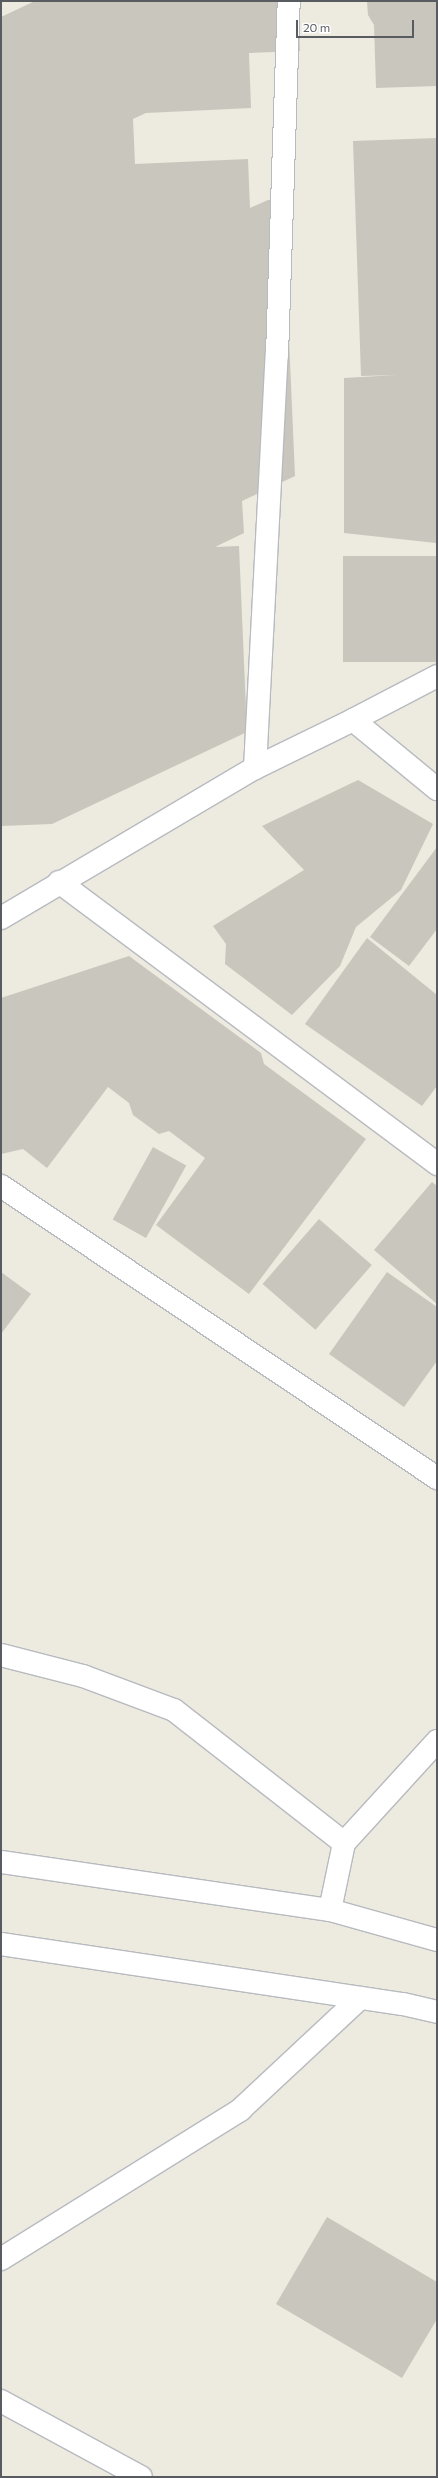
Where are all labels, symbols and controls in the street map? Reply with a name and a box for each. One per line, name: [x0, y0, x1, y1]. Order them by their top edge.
scale bar: [298, 12, 416, 38]
text: 20 m: [303, 20, 330, 34]

